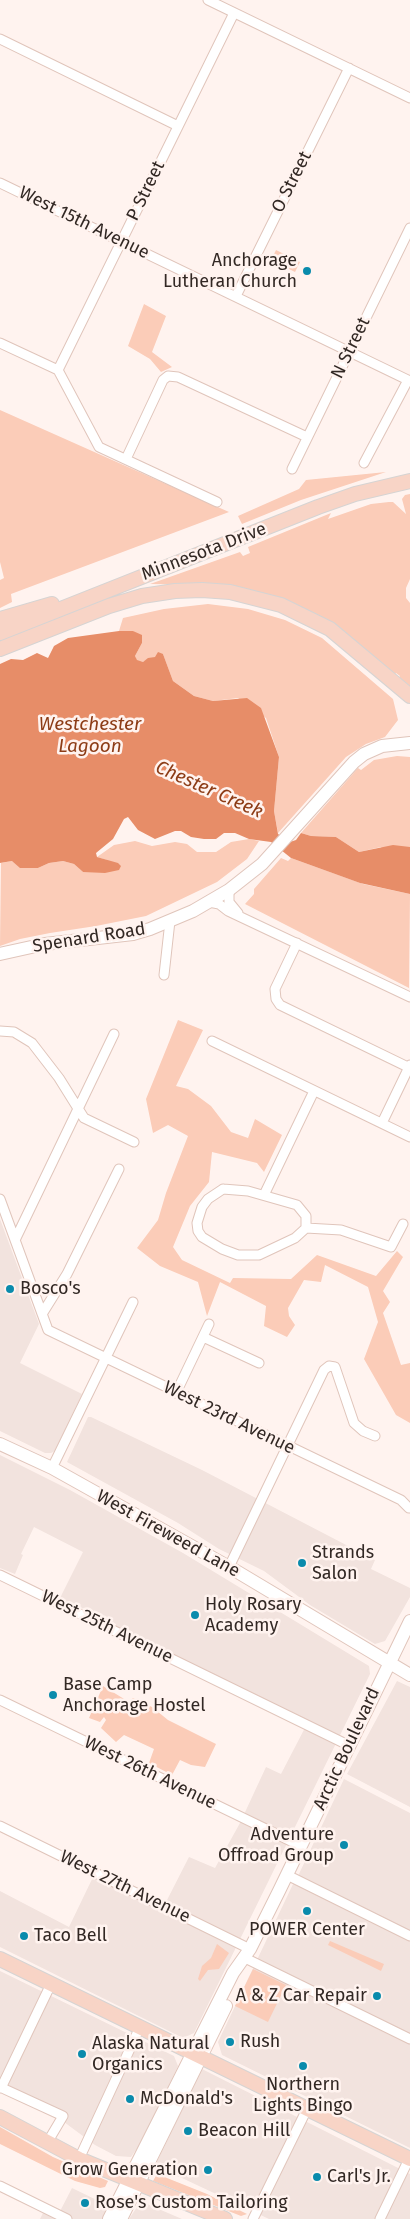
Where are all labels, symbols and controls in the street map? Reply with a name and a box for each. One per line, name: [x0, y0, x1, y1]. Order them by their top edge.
street label: O Street: [267, 148, 317, 216]
street label: P Street: [122, 157, 170, 225]
street label: West 15th Avenue: [15, 182, 153, 264]
place label: Anchorage Lutheran Church: [163, 250, 297, 292]
marker: Anchorage Lutheran Church: [301, 265, 313, 277]
street label: N Street: [327, 314, 375, 382]
street label: Minnesota Drive: [138, 518, 270, 586]
water label: Westchester Lagoon: [39, 714, 141, 758]
water label: Chester Creek: [152, 756, 266, 824]
street label: Spenard Road: [31, 918, 147, 958]
place label: Bosco's: [20, 1278, 81, 1300]
marker: Bosco's: [4, 1283, 16, 1295]
street label: West 23rd Avenue: [160, 1377, 298, 1459]
street label: West Fireweed Lane: [93, 1486, 243, 1582]
place label: Strands Salon: [312, 1542, 374, 1585]
marker: Strands Salon: [296, 1557, 308, 1569]
street label: West 25th Avenue: [38, 1586, 176, 1668]
place label: Holy Rosary Academy: [205, 1594, 301, 1636]
marker: Holy Rosary Academy: [189, 1609, 201, 1621]
place label: Base Camp Anchorage Hostel: [63, 1674, 206, 1716]
street label: Arctic Boulevard: [309, 1684, 385, 1814]
marker: Base Camp Anchorage Hostel: [47, 1689, 59, 1701]
street label: West 26th Avenue: [80, 1732, 220, 1814]
place label: Adventure Offroad Group: [218, 1824, 334, 1866]
marker: Adventure Offroad Group: [338, 1839, 350, 1851]
street label: West 27th Avenue: [56, 1846, 194, 1928]
marker: POWER Center: [301, 1905, 313, 1917]
place label: POWER Center: [249, 1919, 365, 1941]
place label: Taco Bell: [34, 1925, 107, 1947]
marker: Taco Bell: [18, 1930, 30, 1942]
place label: A & Z Car Repair: [236, 1985, 367, 2007]
marker: A & Z Car Repair: [371, 1990, 383, 2002]
place label: Rush: [240, 2031, 280, 2053]
place label: Alaska Natural Organics: [92, 2033, 209, 2076]
marker: Rush: [224, 2036, 236, 2048]
marker: Alaska Natural Organics: [76, 2048, 88, 2060]
marker: Northern Lights Bingo: [297, 2060, 309, 2072]
place label: Northern Lights Bingo: [253, 2074, 353, 2116]
place label: McDonald's: [140, 2088, 233, 2110]
marker: McDonald's: [124, 2093, 136, 2105]
place label: Beacon Hill: [198, 2120, 290, 2142]
marker: Beacon Hill: [182, 2125, 194, 2137]
place label: Grow Generation: [62, 2159, 198, 2181]
marker: Grow Generation: [202, 2164, 214, 2176]
place label: Carl's Jr.: [327, 2166, 391, 2188]
marker: Carl's Jr.: [311, 2171, 323, 2183]
place label: Rose's Custom Tailoring: [95, 2192, 288, 2214]
marker: Rose's Custom Tailoring: [79, 2197, 91, 2209]

